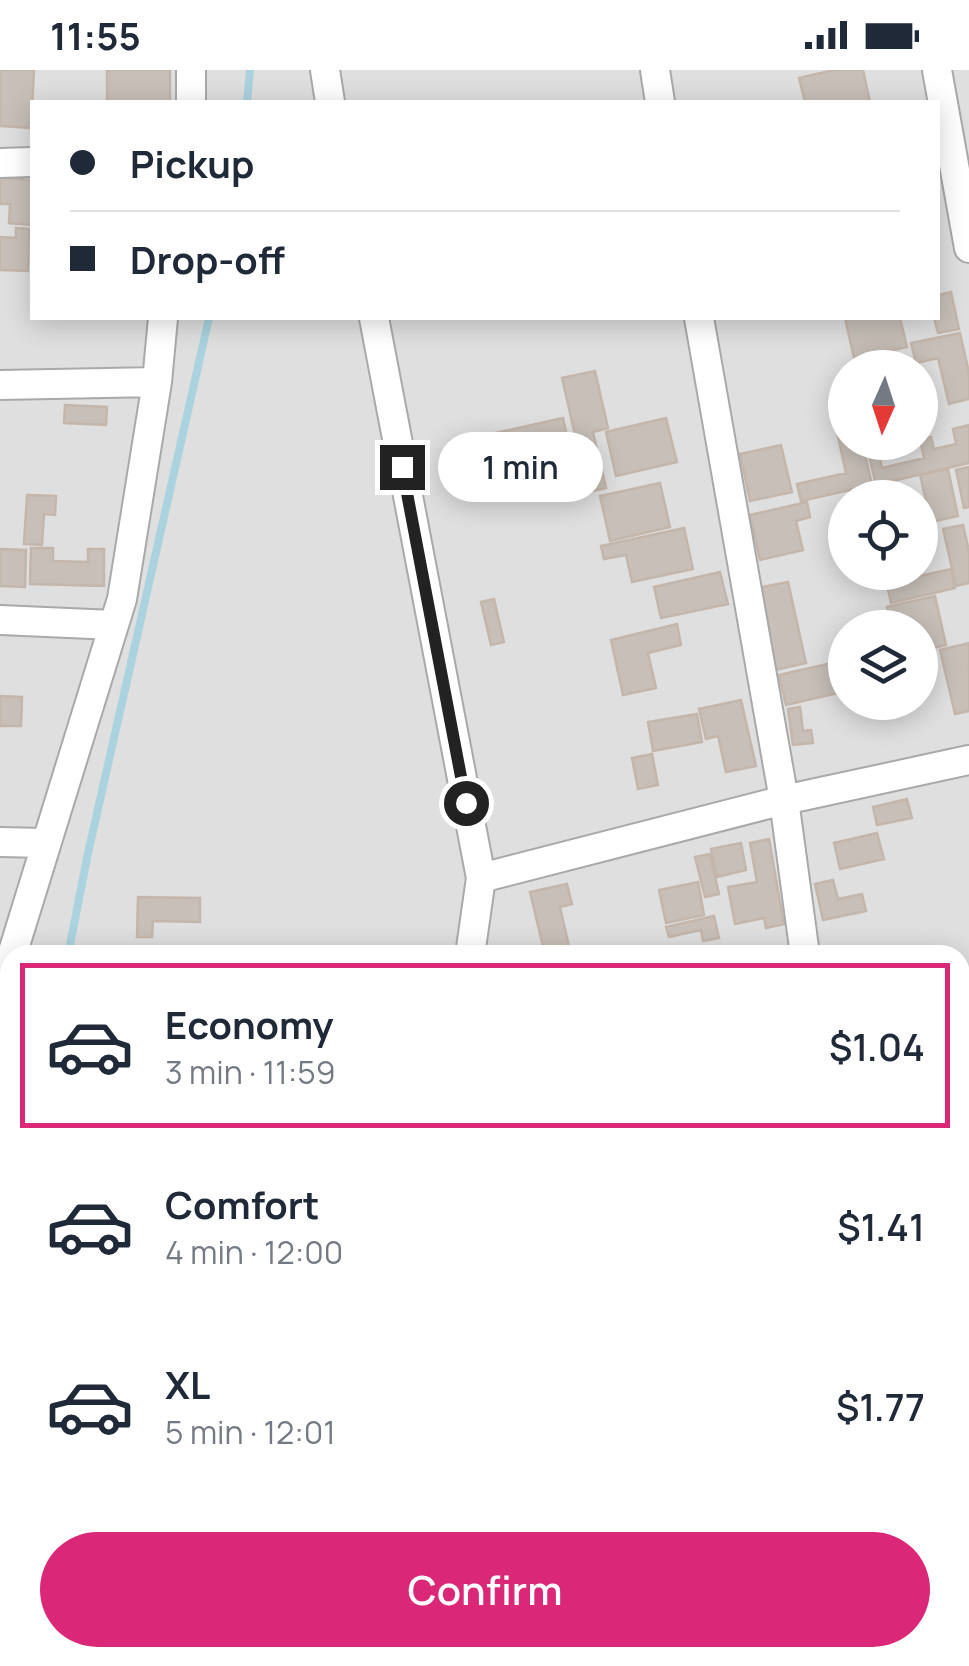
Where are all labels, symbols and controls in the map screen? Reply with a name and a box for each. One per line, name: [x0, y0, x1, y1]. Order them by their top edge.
text: 11:55: [50, 9, 141, 61]
text: Pickup: [130, 137, 254, 189]
text: Drop-off: [130, 233, 285, 285]
north arrow: [828, 350, 938, 460]
map controls: [828, 350, 938, 720]
callout: 1 min: [437, 432, 602, 502]
route end: [380, 445, 425, 490]
text: 1 min: [482, 445, 559, 489]
button: locate: [828, 480, 938, 590]
button: layers: [828, 610, 938, 720]
route start: [444, 781, 489, 826]
text: Economy: [165, 998, 334, 1050]
icon: car: [45, 1001, 135, 1091]
text: $1.04: [829, 1020, 925, 1072]
text: 3 min · 11:59: [165, 1050, 336, 1094]
text: Comfort: [165, 1178, 319, 1230]
icon: car: [45, 1181, 135, 1271]
text: $1.41: [837, 1200, 925, 1252]
text: 4 min · 12:00: [165, 1230, 343, 1274]
text: XL: [165, 1358, 210, 1410]
icon: car: [45, 1361, 135, 1451]
text: $1.77: [836, 1380, 925, 1432]
text: 5 min · 12:01: [165, 1410, 336, 1454]
button: Confirm: [40, 1532, 930, 1647]

